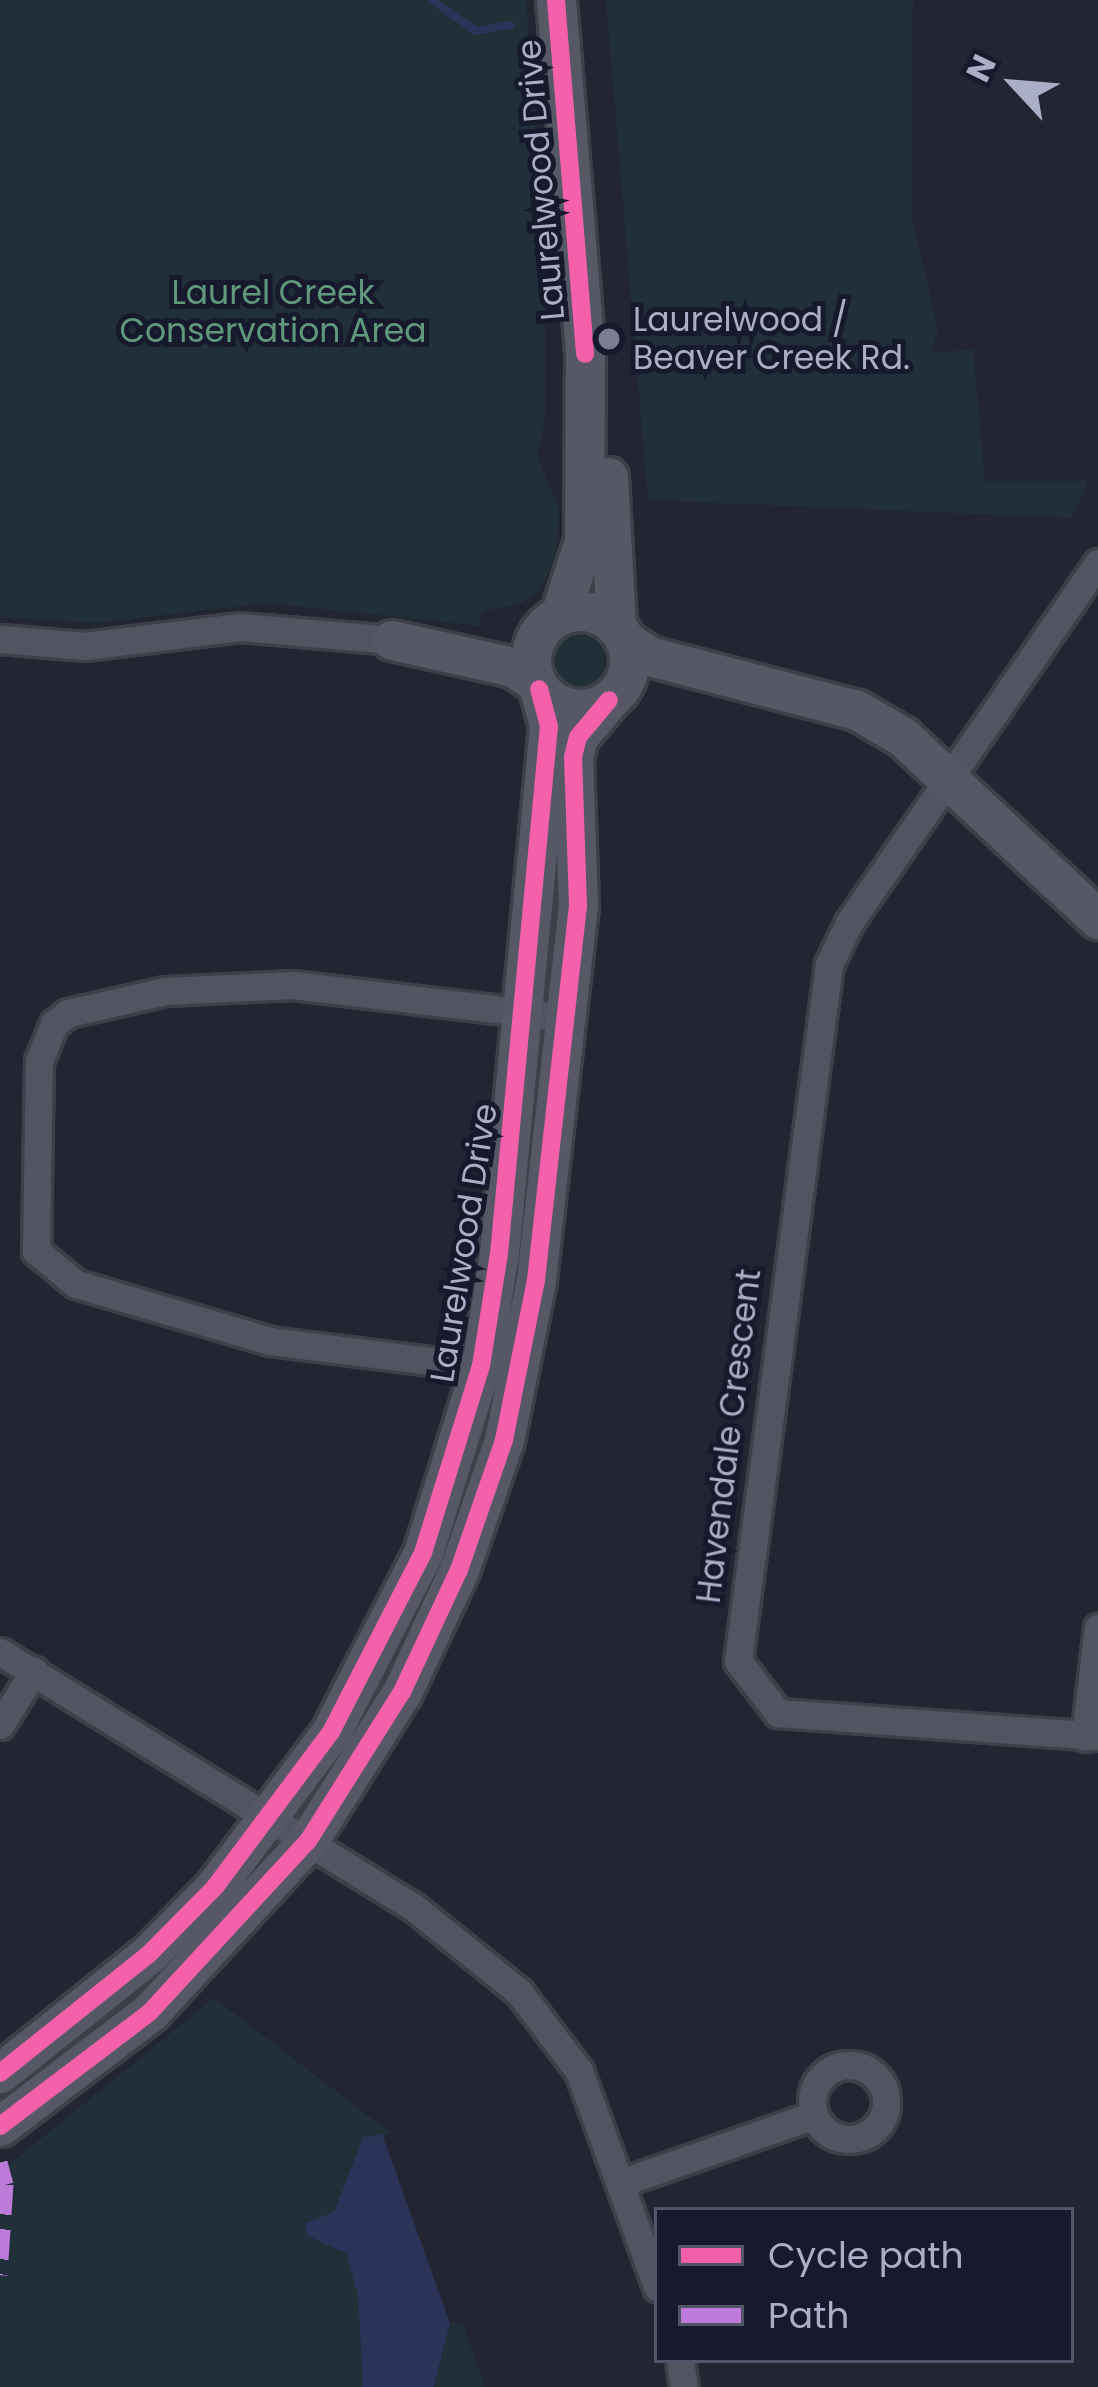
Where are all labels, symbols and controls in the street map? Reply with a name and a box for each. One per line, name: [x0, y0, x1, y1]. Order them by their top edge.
north arrow: [954, 24, 1074, 144]
street label: Laurelwood Drive: [509, 38, 573, 322]
text: N: [955, 47, 1008, 89]
park label: Laurel Creek Conservation Area: [119, 273, 427, 351]
place label: Laurelwood / Beaver Creek Rd.: [633, 300, 910, 378]
marker: Laurelwood / Beaver Creek Rd.: [596, 326, 622, 352]
street label: Laurelwood Drive: [422, 1101, 506, 1385]
street label: Havendale Crescent: [689, 1267, 769, 1605]
legend: [654, 2207, 1074, 2363]
text: Cycle path: [768, 2230, 964, 2281]
text: Path: [768, 2290, 849, 2341]

